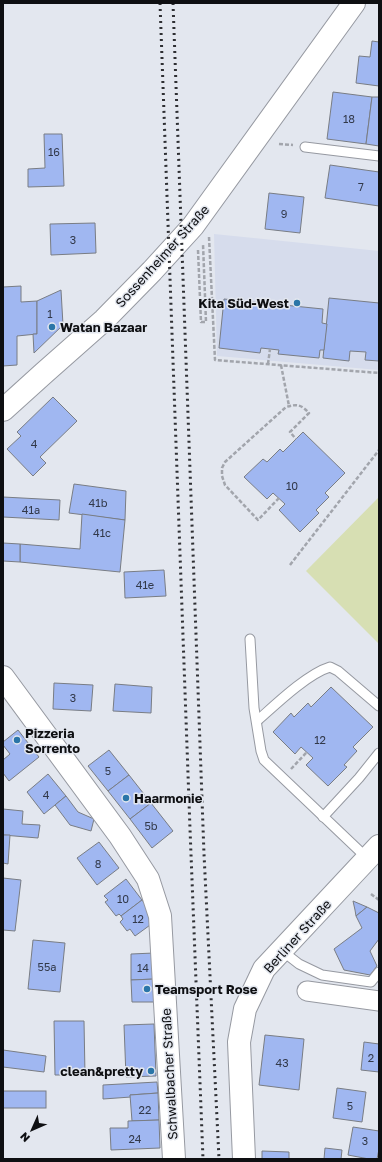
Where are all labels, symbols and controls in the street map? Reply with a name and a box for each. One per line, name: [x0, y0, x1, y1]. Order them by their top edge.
house number: 18: [343, 112, 355, 125]
house number: 16: [48, 145, 60, 158]
house number: 7: [358, 180, 364, 193]
street label: Sossenheimer Straße: [112, 201, 212, 311]
house number: 9: [281, 207, 287, 220]
house number: 3: [70, 233, 76, 246]
place label: Kita Süd-West: [198, 295, 289, 311]
marker: Kita Süd-West: [292, 298, 302, 308]
house number: 1: [47, 307, 53, 320]
place label: Watan Bazaar: [60, 319, 147, 335]
marker: Watan Bazaar: [47, 322, 57, 332]
house number: 4: [31, 437, 38, 450]
house number: 10: [286, 479, 298, 492]
house number: 41b: [89, 496, 108, 509]
house number: 41a: [22, 503, 40, 516]
house number: 41c: [93, 526, 111, 539]
house number: 41e: [136, 578, 154, 591]
house number: 3: [70, 691, 76, 704]
place label: Pizzeria Sorrento: [25, 725, 80, 756]
house number: 12: [314, 733, 326, 746]
marker: Pizzeria Sorrento: [12, 735, 22, 745]
house number: 5: [105, 764, 111, 777]
house number: 4: [43, 788, 50, 801]
place label: Haarmonie: [134, 790, 203, 806]
marker: Haarmonie: [121, 793, 131, 803]
house number: 5b: [144, 819, 158, 832]
house number: 8: [95, 857, 102, 870]
house number: 10: [117, 892, 129, 905]
street label: Berliner Straße: [260, 896, 334, 976]
house number: 12: [132, 912, 144, 925]
house number: 55a: [38, 960, 56, 973]
house number: 14: [137, 961, 149, 974]
place label: Teamsport Rose: [155, 981, 258, 997]
marker: Teamsport Rose: [142, 984, 152, 994]
street label: Schwalbacher Straße: [158, 1008, 180, 1140]
house number: 2: [368, 1051, 374, 1064]
house number: 43: [275, 1056, 289, 1069]
place label: clean&pretty: [60, 1063, 143, 1079]
marker: clean&pretty: [146, 1066, 156, 1076]
house number: 5: [347, 1099, 353, 1112]
house number: 22: [139, 1103, 151, 1116]
north arrow: [12, 1110, 52, 1150]
text: N: [17, 1130, 32, 1145]
house number: 24: [128, 1132, 142, 1145]
house number: 3: [362, 1134, 368, 1147]

